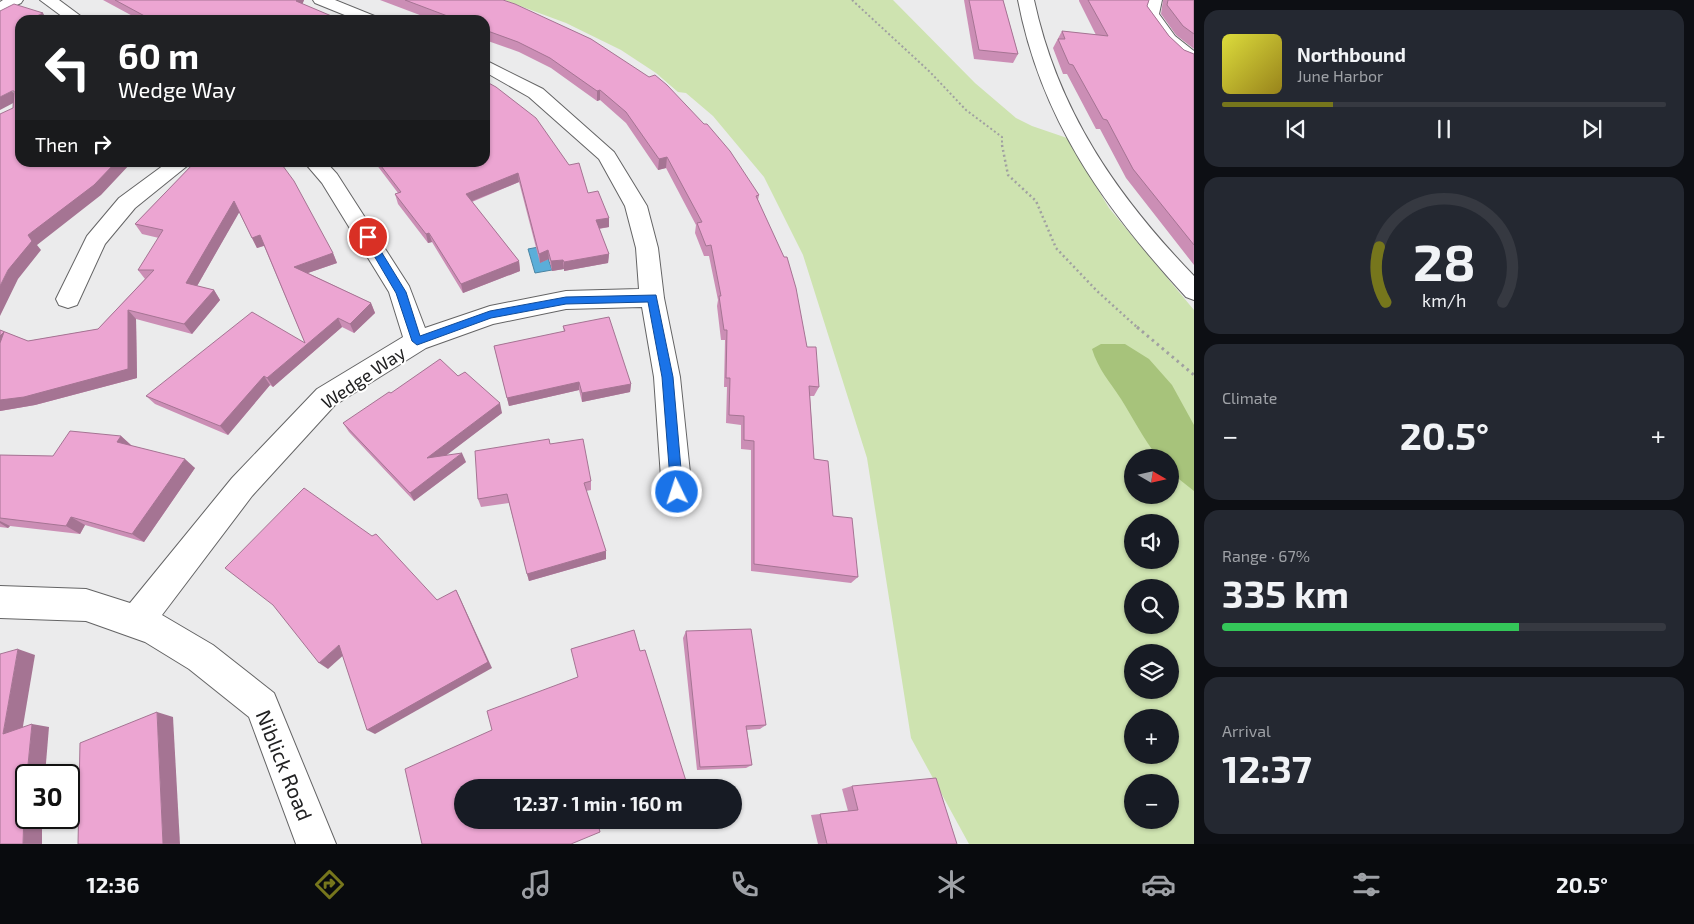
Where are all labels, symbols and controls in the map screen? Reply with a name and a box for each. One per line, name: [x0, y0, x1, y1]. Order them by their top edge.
text: 60 m: [118, 34, 199, 76]
icon: left: [35, 35, 100, 100]
text: Northbound: [1297, 43, 1406, 66]
text: June Harbor: [1297, 66, 1384, 85]
text: Wedge Way: [118, 76, 236, 102]
icon: previous: [1282, 115, 1310, 143]
icon: pause: [1430, 115, 1458, 143]
icon: next: [1578, 115, 1606, 143]
icon: right: [88, 130, 116, 158]
text: Then: [35, 133, 78, 156]
pin: [347, 216, 389, 258]
icon: arrive: [354, 223, 382, 251]
text: 28: [1413, 229, 1475, 291]
text: km/h: [1422, 289, 1466, 311]
street label: Wedge Way: [317, 341, 410, 413]
text: Climate: [1222, 388, 1277, 407]
text: 20.5°: [1400, 412, 1489, 458]
text: −: [1222, 418, 1238, 452]
text: +: [1651, 418, 1666, 452]
north arrow: [1124, 449, 1179, 504]
map controls: [1124, 449, 1179, 829]
position arrow: [650, 465, 702, 517]
button: sound: [1124, 514, 1179, 569]
text: Range · 67%: [1222, 546, 1310, 565]
text: 335 km: [1222, 570, 1349, 616]
button: search: [1124, 579, 1179, 634]
button: layers: [1124, 644, 1179, 699]
street label: Niblick Road: [251, 706, 319, 824]
button: +: [1124, 709, 1179, 764]
text: Arrival: [1222, 721, 1271, 740]
text: 12:37: [1222, 745, 1312, 791]
speed limit sign: 30: [15, 764, 80, 829]
button: −: [1124, 774, 1179, 829]
text: 12:37 · 1 min · 160 m: [514, 792, 682, 815]
icon: directions: [312, 867, 347, 902]
icon: music: [519, 867, 554, 902]
icon: phone: [727, 867, 762, 902]
icon: climate: [934, 867, 969, 902]
icon: car: [1141, 867, 1176, 902]
icon: filters: [1349, 867, 1384, 902]
text: 12:36: [86, 871, 140, 897]
text: 20.5°: [1556, 871, 1608, 897]

